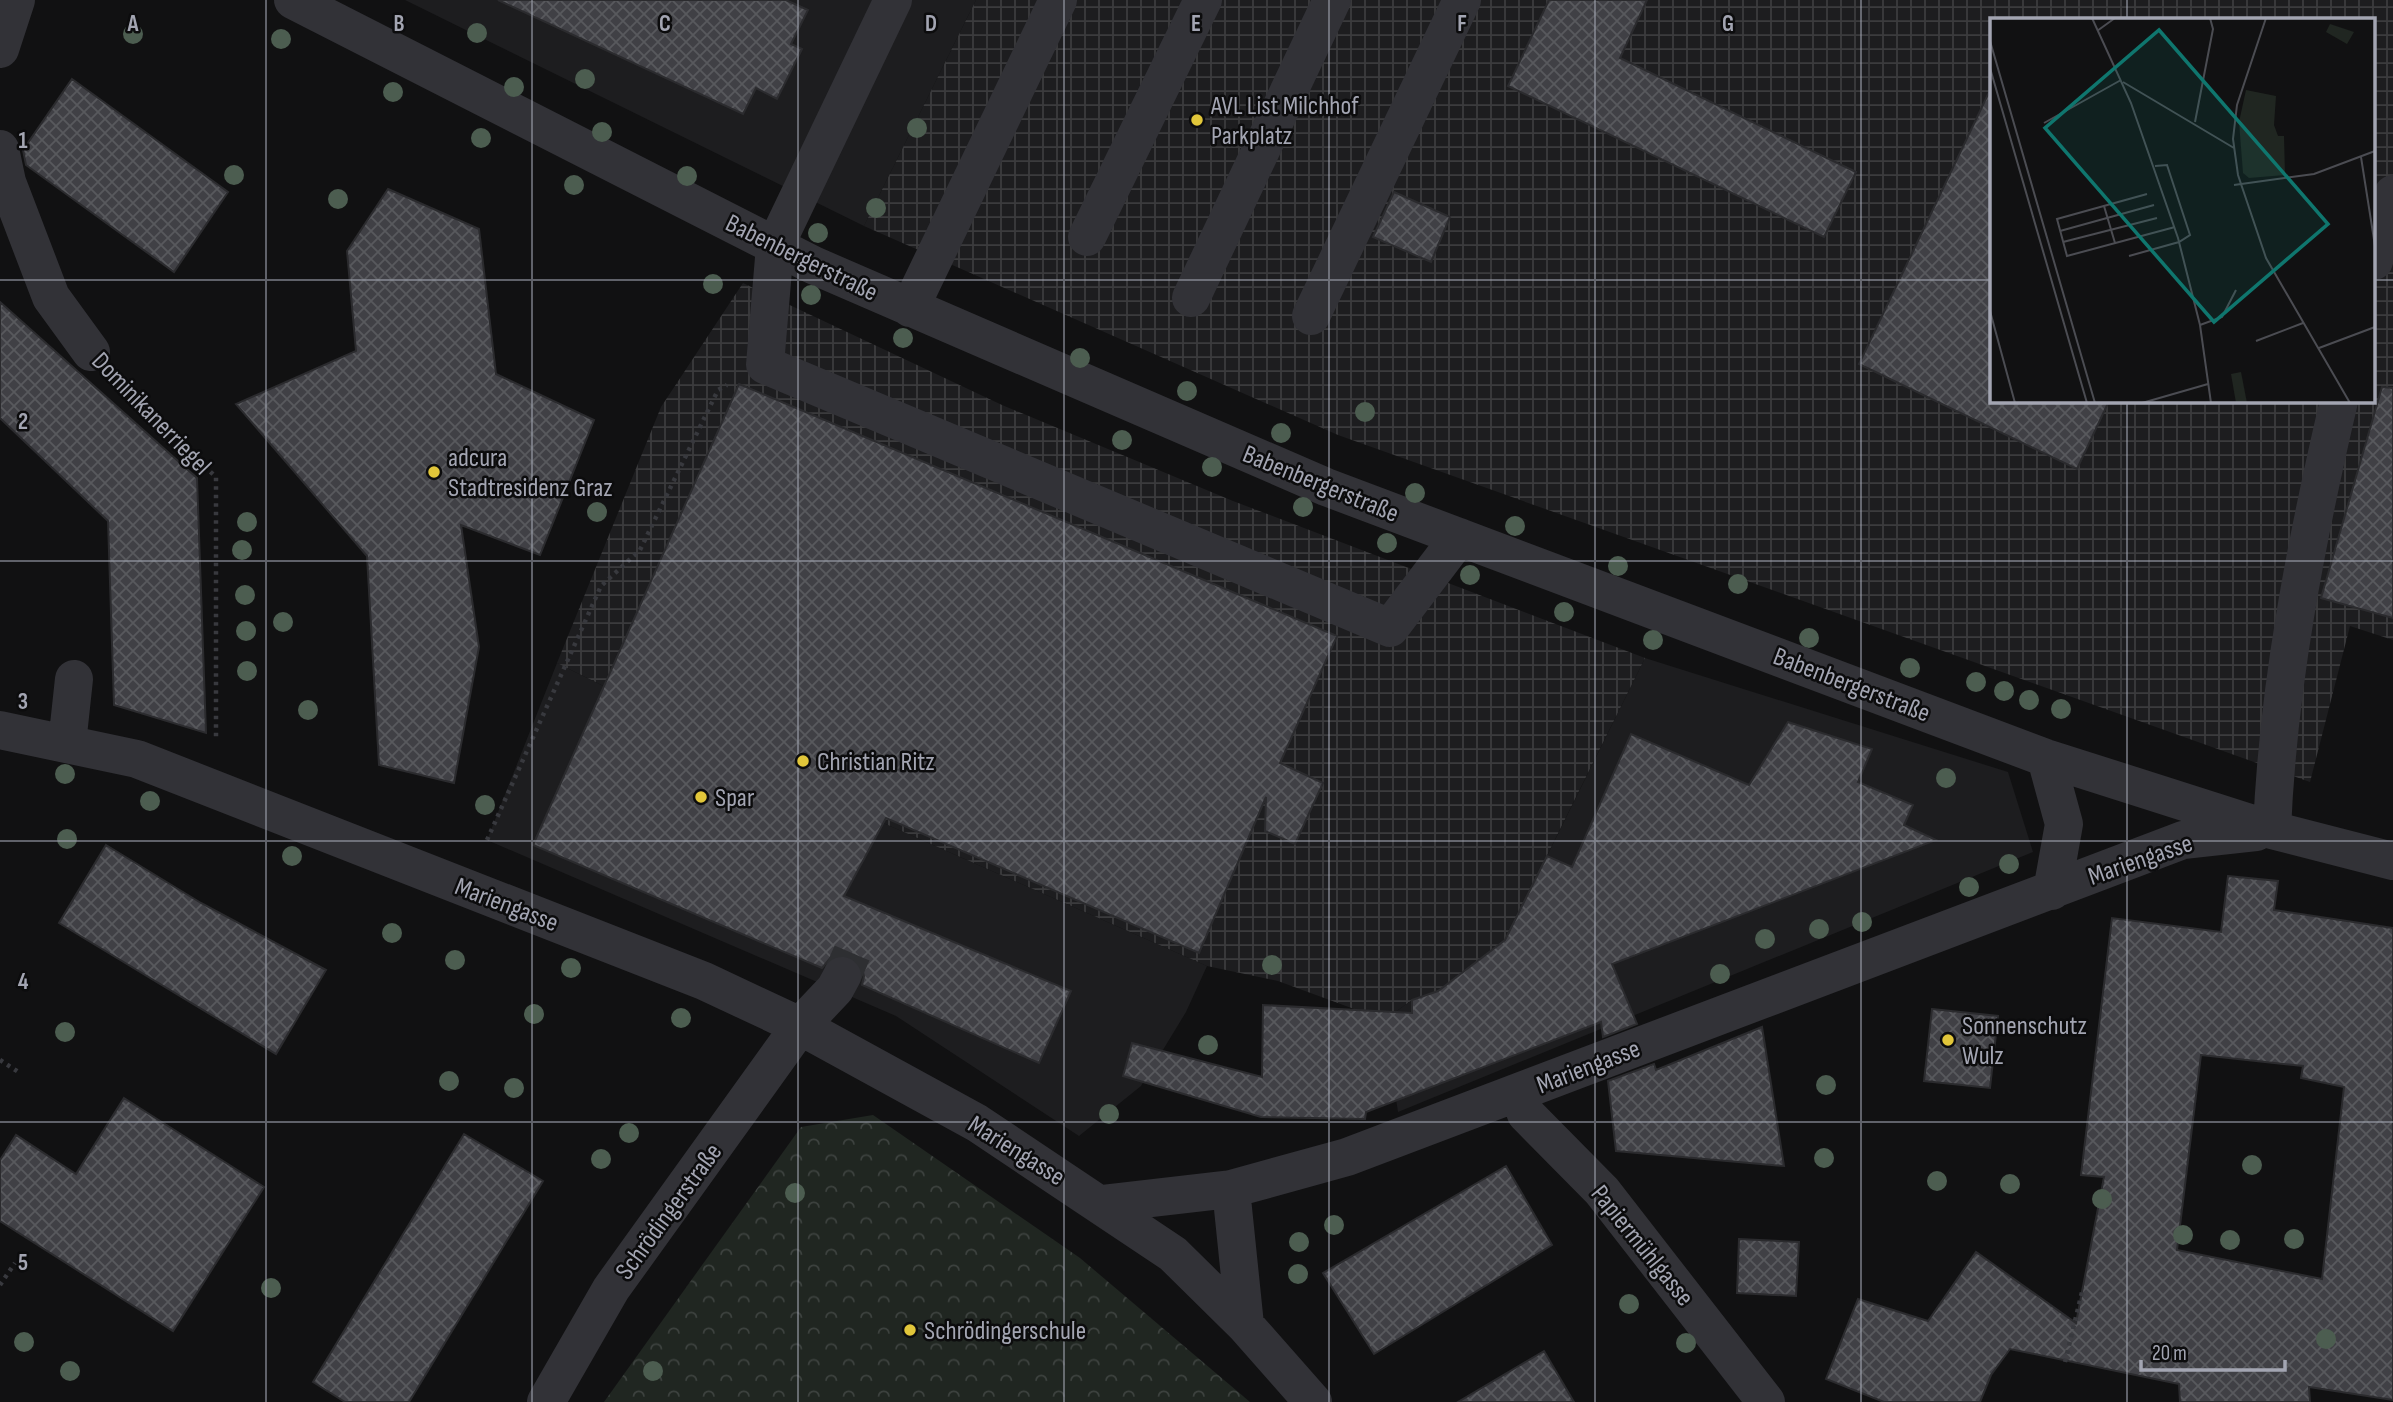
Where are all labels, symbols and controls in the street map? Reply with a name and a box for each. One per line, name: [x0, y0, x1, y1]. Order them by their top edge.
text: A: [127, 10, 140, 38]
text: B: [394, 10, 405, 38]
text: C: [659, 10, 671, 38]
text: D: [925, 10, 937, 38]
text: E: [1191, 10, 1201, 38]
text: F: [1457, 10, 1467, 38]
text: G: [1722, 10, 1734, 38]
inset map: [1990, 18, 2376, 402]
place label: AVL List Milchhof Parkplatz: [1210, 91, 1359, 152]
marker: AVL List Milchhof Parkplatz: [1189, 112, 1205, 128]
text: 1: [18, 127, 28, 155]
street label: Babenbergerstraße: [720, 208, 883, 309]
street label: Dominikanerriegel: [85, 346, 217, 482]
text: 2: [18, 408, 28, 436]
street label: Babenbergerstraße: [1238, 439, 1403, 530]
place label: adcura Stadtresidenz Graz: [448, 443, 613, 504]
marker: adcura Stadtresidenz Graz: [426, 464, 442, 480]
street label: Babenbergerstraße: [1769, 641, 1934, 730]
text: 3: [18, 688, 28, 716]
place label: Christian Ritz: [817, 747, 935, 778]
marker: Christian Ritz: [795, 753, 811, 769]
place label: Spar: [715, 783, 755, 814]
marker: Spar: [693, 789, 709, 805]
street label: Mariengasse: [2084, 828, 2197, 893]
street label: Mariengasse: [450, 872, 563, 939]
text: 4: [18, 968, 29, 996]
place label: Sonnenschutz Wulz: [1962, 1011, 2087, 1072]
marker: Sonnenschutz Wulz: [1940, 1032, 1956, 1048]
street label: Mariengasse: [1532, 1034, 1645, 1101]
street label: Mariengasse: [962, 1109, 1070, 1193]
street label: Schrödingerstraße: [609, 1138, 729, 1286]
street label: Papiermühlgasse: [1584, 1179, 1700, 1313]
text: 5: [18, 1249, 28, 1277]
place label: Schrödingerschule: [924, 1316, 1086, 1347]
marker: Schrödingerschule: [902, 1322, 918, 1338]
scale bar: [2141, 1328, 2284, 1372]
text: 20 m: [2152, 1341, 2187, 1366]

